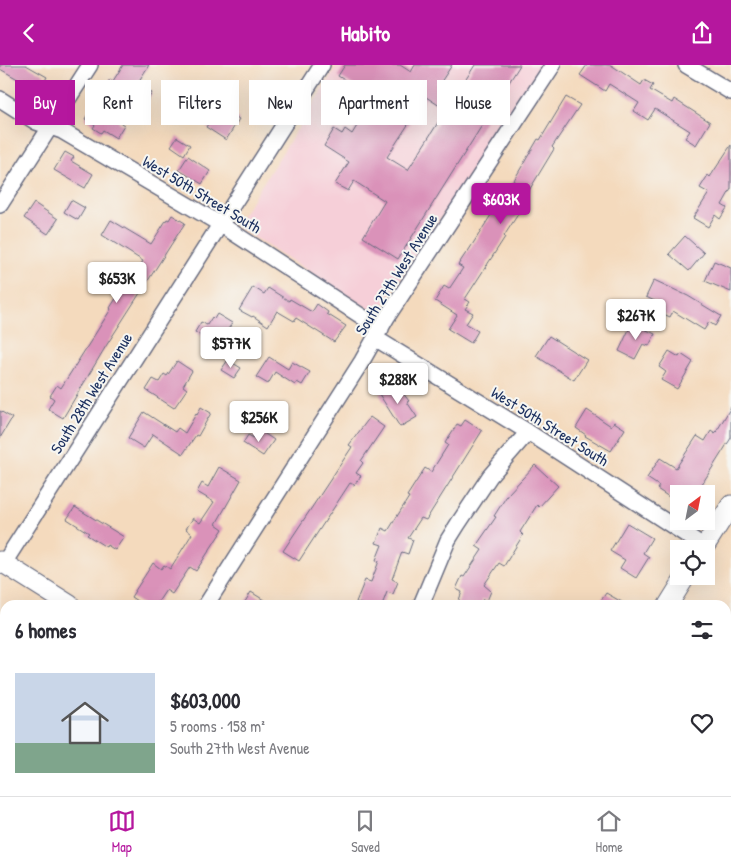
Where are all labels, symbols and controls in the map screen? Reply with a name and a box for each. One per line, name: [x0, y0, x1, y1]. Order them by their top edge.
text: Habito: [341, 18, 390, 48]
icon: back: [15, 19, 43, 47]
icon: share: [688, 19, 716, 47]
chip: Buy: [15, 80, 75, 125]
chip: Rent: [85, 80, 151, 125]
chip: Filters: [161, 80, 239, 125]
chip: New: [249, 80, 311, 125]
chip: Apartment: [321, 80, 427, 125]
chip: House: [437, 80, 510, 125]
street label: West 50th Street South: [139, 150, 266, 238]
pin: $603K: [466, 183, 536, 225]
text: $603K: [482, 188, 520, 210]
street label: South 27th West Avenue: [350, 208, 443, 339]
pin: $653K: [82, 261, 152, 304]
text: $653K: [99, 267, 135, 289]
pin: $267K: [601, 299, 671, 341]
text: $267K: [617, 304, 655, 326]
pin: $577K: [196, 327, 266, 369]
street label: South 28th West Avenue: [45, 328, 137, 458]
text: $577K: [211, 332, 251, 354]
pin: $288K: [363, 363, 433, 405]
text: $288K: [379, 368, 417, 390]
street label: West 50th Street South: [487, 381, 613, 471]
pin: $256K: [224, 401, 294, 443]
text: $256K: [240, 406, 278, 428]
north arrow: [670, 485, 715, 530]
map controls: [670, 485, 715, 585]
button: locate: [670, 540, 715, 585]
text: 6 homes: [15, 616, 76, 645]
icon: filters: [688, 616, 716, 644]
text: $603,000: [170, 686, 240, 715]
icon: home: [55, 693, 115, 753]
icon: heart: [688, 709, 716, 737]
text: 5 rooms · 158 m²: [170, 715, 265, 737]
text: South 27th West Avenue: [170, 737, 310, 759]
tab: Map: [108, 807, 136, 856]
tab: Saved: [351, 807, 380, 856]
tab: Home: [595, 807, 623, 856]

